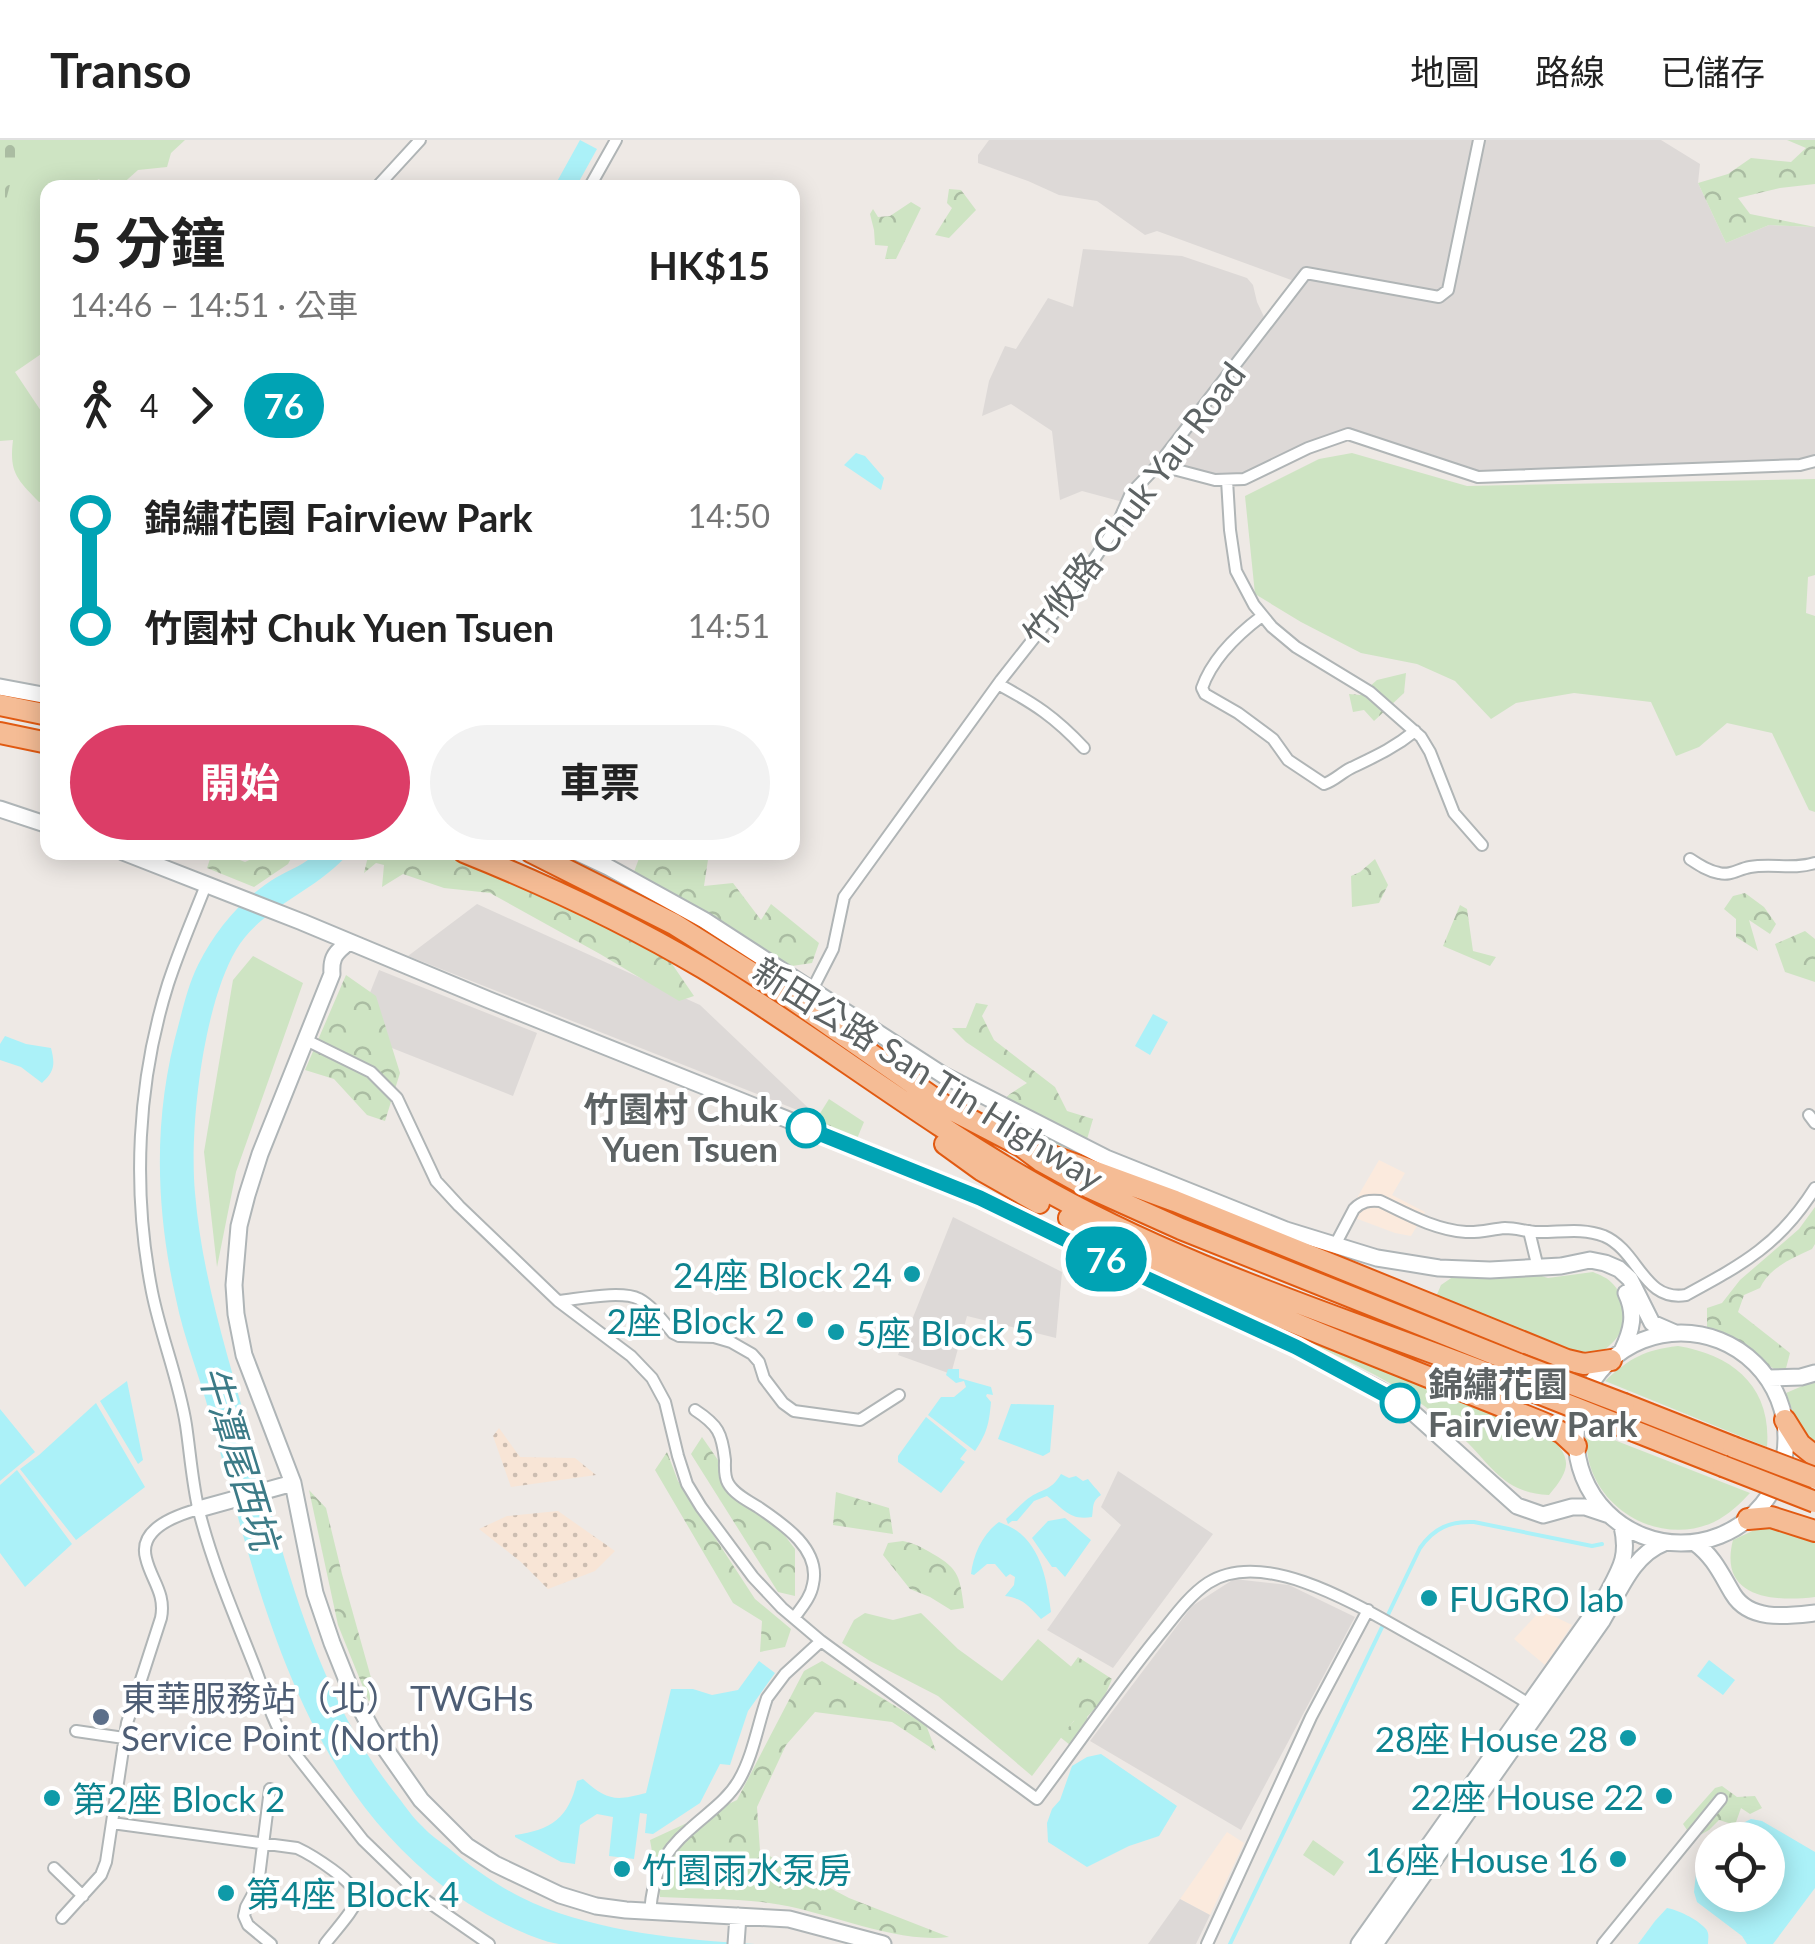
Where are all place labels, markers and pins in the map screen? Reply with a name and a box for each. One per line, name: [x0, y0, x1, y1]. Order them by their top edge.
place label: 竹園村 Chuk Yuen Tsuen: [583, 1087, 778, 1169]
marker: 竹園村 Chuk Yuen Tsuen: [787, 1109, 825, 1147]
place label: 24座 Block 24: [673, 1253, 892, 1295]
marker: 24座 Block 24: [901, 1263, 923, 1285]
place label: 2座 Block 2: [607, 1299, 785, 1341]
marker: 2座 Block 2: [794, 1309, 816, 1331]
place label: 5座 Block 5: [856, 1311, 1034, 1353]
marker: 5座 Block 5: [825, 1321, 847, 1343]
place label: 錦繡花園 Fairview Park: [1428, 1362, 1638, 1444]
marker: 錦繡花園 Fairview Park: [1381, 1384, 1419, 1422]
place label: FUGRO lab: [1449, 1577, 1624, 1619]
marker: FUGRO lab: [1418, 1587, 1440, 1609]
place label: 東華服務站（北） TWGHs Service Point (North): [121, 1676, 533, 1758]
marker: 東華服務站（北） TWGHs Service Point (North): [90, 1706, 112, 1728]
place label: 28座 House 28: [1375, 1717, 1608, 1759]
marker: 28座 House 28: [1617, 1727, 1639, 1749]
place label: 22座 House 22: [1411, 1775, 1644, 1817]
place label: 第2座 Block 2: [72, 1777, 285, 1819]
marker: 22座 House 22: [1653, 1785, 1675, 1807]
marker: 第2座 Block 2: [41, 1787, 63, 1809]
place label: 16座 House 16: [1365, 1838, 1598, 1880]
place label: 竹園雨水泵房: [642, 1848, 852, 1890]
marker: 16座 House 16: [1607, 1848, 1629, 1870]
marker: 竹園雨水泵房: [611, 1858, 633, 1880]
place label: 第4座 Block 4: [246, 1872, 459, 1914]
marker: 第4座 Block 4: [215, 1882, 237, 1904]

